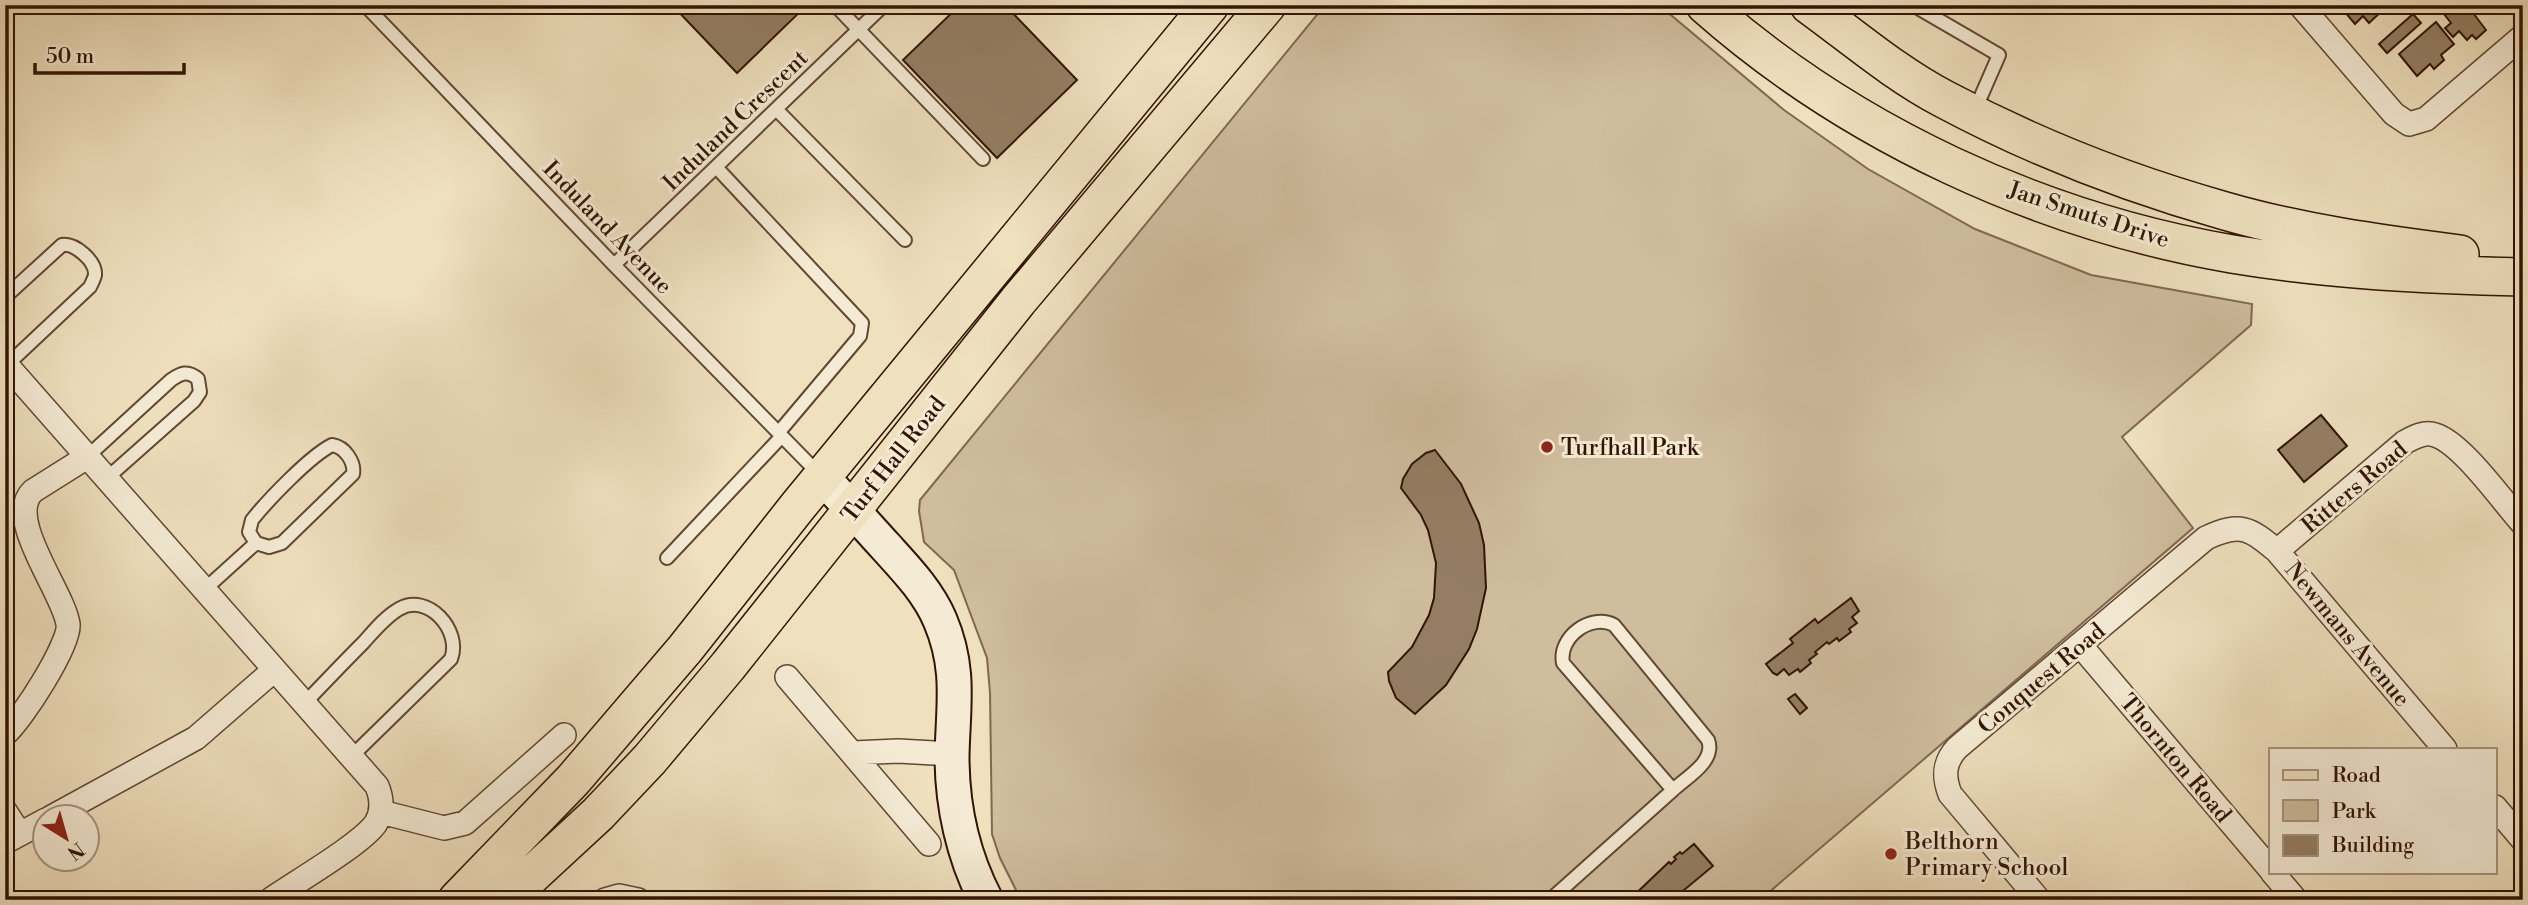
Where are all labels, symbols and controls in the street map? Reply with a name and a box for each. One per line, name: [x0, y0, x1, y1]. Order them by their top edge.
scale bar: [35, 32, 184, 76]
text: 50 m: [46, 44, 94, 70]
street label: Induland Crescent: [657, 44, 814, 197]
street label: Induland Avenue: [537, 155, 678, 300]
street label: Jan Smuts Drive: [2004, 175, 2173, 254]
street label: Turf Hall Road: [836, 391, 952, 528]
place label: Turfhall Park: [1561, 434, 1700, 462]
street label: Ritters Road: [2296, 436, 2413, 540]
marker: Turfhall Park: [1539, 439, 1555, 455]
street label: Newmans Avenue: [2279, 557, 2416, 713]
street label: Conquest Road: [1972, 617, 2111, 740]
street label: Thornton Road: [2113, 689, 2237, 829]
legend: [2269, 748, 2496, 874]
text: Road: [2332, 763, 2381, 789]
text: Park: [2332, 799, 2377, 825]
north arrow: [32, 804, 102, 874]
place label: Belthorn Primary School: [1904, 828, 2068, 882]
text: Building: [2331, 833, 2414, 859]
text: N: [62, 837, 89, 865]
marker: Belthorn Primary School: [1883, 846, 1899, 862]

